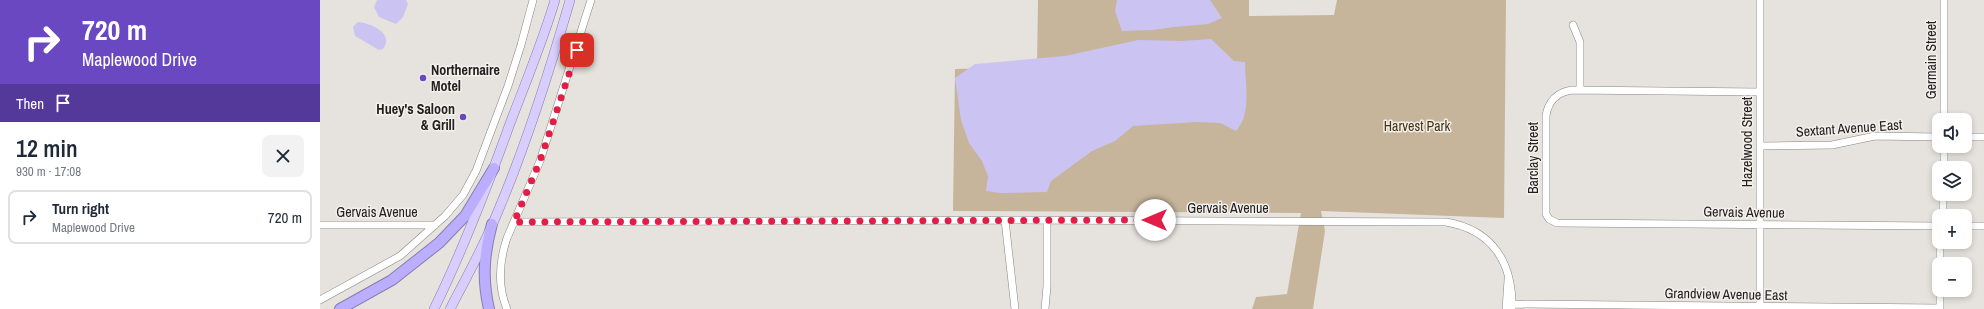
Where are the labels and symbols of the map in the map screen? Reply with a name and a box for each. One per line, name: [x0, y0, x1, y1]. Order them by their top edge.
street label: Germain Street: [1922, 21, 1940, 99]
pin: [560, 33, 594, 67]
place label: Northernaire Motel: [431, 61, 500, 95]
marker: Northernaire Motel: [418, 73, 428, 83]
street label: Hazelwood Street: [1738, 97, 1756, 187]
place label: Huey's Saloon & Grill: [376, 100, 455, 134]
marker: Huey's Saloon & Grill: [458, 112, 468, 122]
street label: Sextant Avenue East: [1795, 115, 1903, 141]
park label: Harvest Park: [1384, 117, 1450, 135]
street label: Barclay Street: [1524, 122, 1542, 194]
position arrow: [1134, 199, 1176, 241]
street label: Gervais Avenue: [1187, 199, 1269, 217]
street label: Gervais Avenue: [1703, 202, 1785, 222]
street label: Gervais Avenue: [336, 203, 418, 221]
street label: Grandview Avenue East: [1664, 284, 1788, 304]

